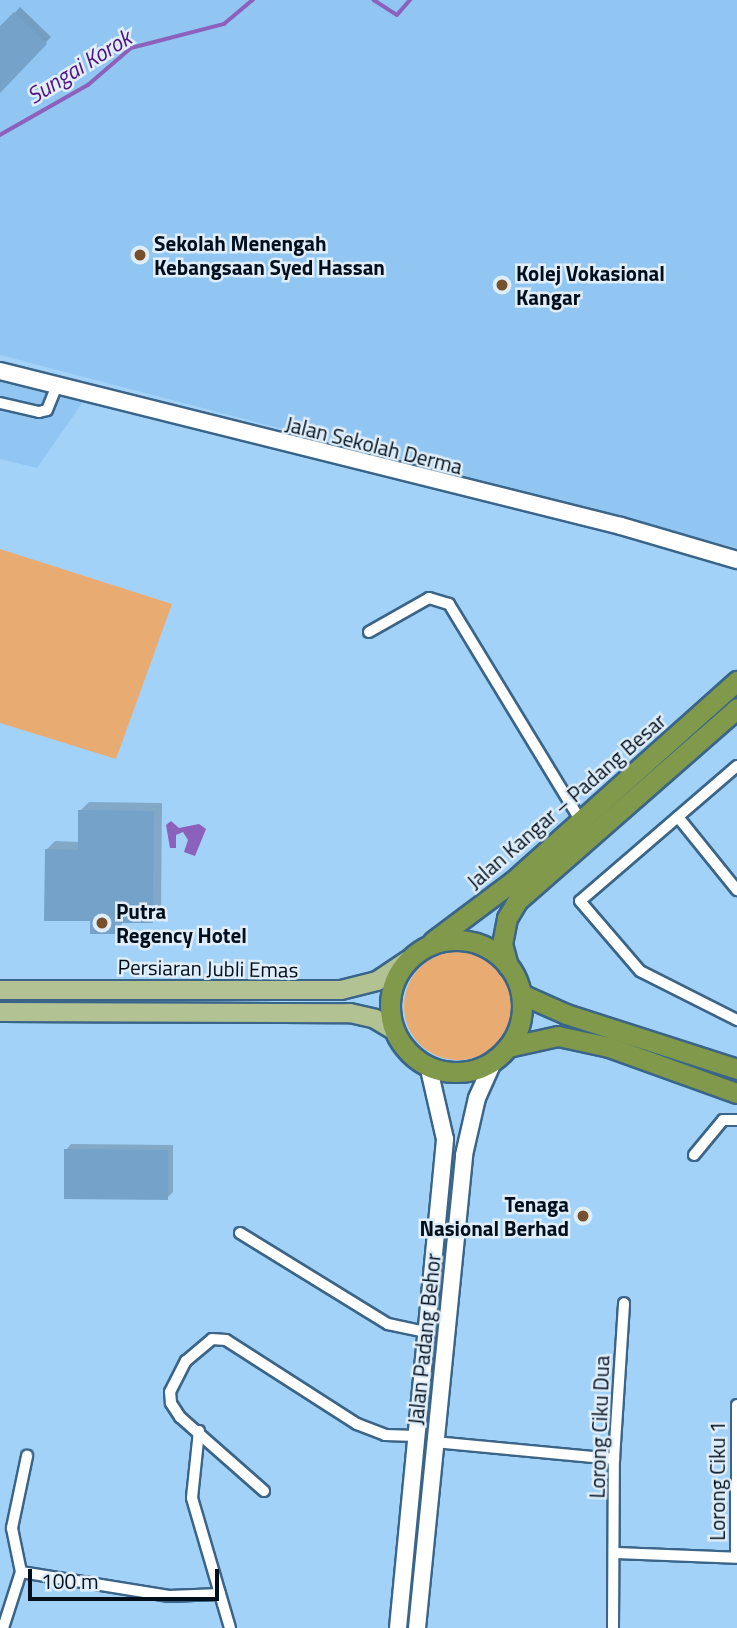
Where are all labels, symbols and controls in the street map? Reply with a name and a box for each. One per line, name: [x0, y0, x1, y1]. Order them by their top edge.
water label: Sungai Korok: [22, 24, 136, 110]
place label: Sekolah Menengah Kebangsaan Syed Hassan: [154, 230, 385, 280]
marker: Sekolah Menengah Kebangsaan Syed Hassan: [132, 247, 148, 263]
place label: Kolej Vokasional Kangar: [516, 260, 665, 310]
marker: Kolej Vokasional Kangar: [494, 277, 510, 293]
street label: Jalan Sekolah Derma: [283, 411, 465, 479]
street label: Jalan Kangar – Padang Besar: [462, 708, 670, 894]
place label: Putra Regency Hotel: [116, 898, 247, 948]
marker: Putra Regency Hotel: [94, 915, 110, 931]
street label: Persiaran Jubli Emas: [117, 954, 299, 982]
place label: Tenaga Nasional Berhad: [419, 1191, 569, 1241]
marker: Tenaga Nasional Berhad: [575, 1208, 591, 1224]
street label: Jalan Padang Behor: [402, 1252, 446, 1426]
street label: Lorong Ciku Dua: [584, 1355, 614, 1499]
street label: Lorong Ciku 1: [704, 1421, 730, 1541]
scale bar: [32, 1554, 222, 1598]
text: 100 m: [41, 1565, 98, 1597]

